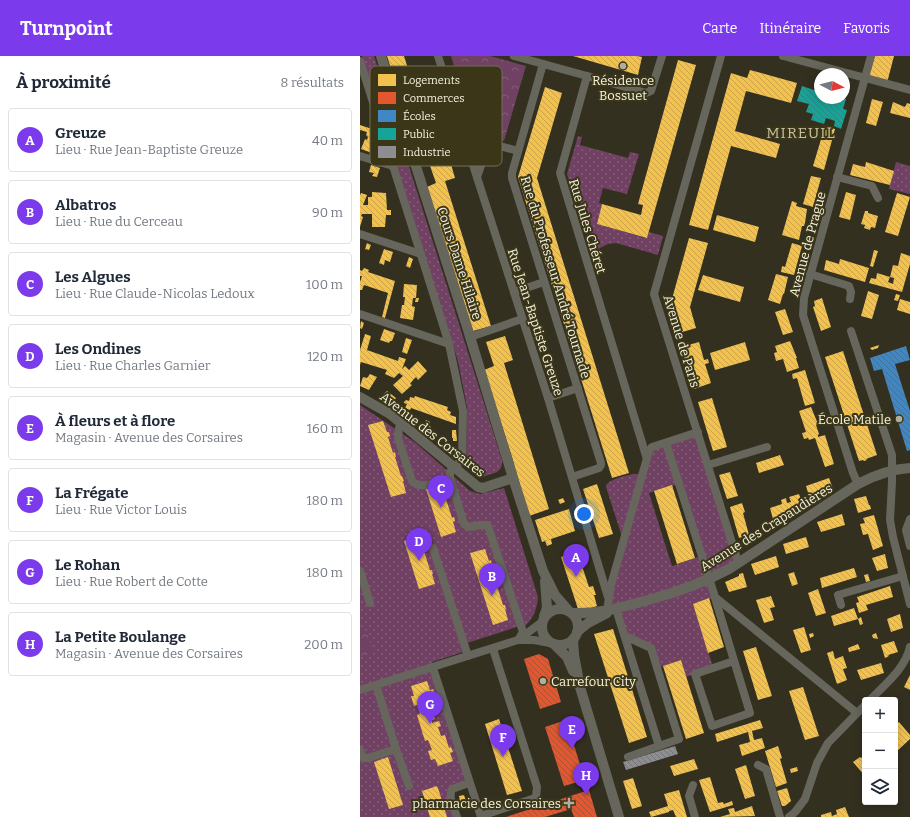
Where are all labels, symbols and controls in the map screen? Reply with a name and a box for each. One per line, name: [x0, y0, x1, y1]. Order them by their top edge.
text: Turnpoint: [20, 17, 113, 40]
text: Carte: [702, 20, 737, 37]
text: Itinéraire: [759, 20, 821, 37]
text: Favoris: [843, 20, 890, 37]
marker: Résidence Bossuet: [618, 61, 628, 71]
legend: [370, 66, 502, 166]
north arrow: [814, 68, 850, 104]
text: À proximité: [16, 72, 111, 93]
place label: Résidence Bossuet: [592, 73, 654, 103]
text: Logements: [403, 74, 460, 87]
text: 8 résultats: [281, 75, 344, 90]
text: Commerces: [403, 92, 464, 105]
text: Écoles: [403, 109, 436, 123]
text: Greuze: [55, 124, 106, 142]
district label: MIREUIL: [766, 124, 836, 142]
text: Public: [403, 128, 435, 141]
text: A: [25, 133, 35, 148]
text: 40 m: [312, 133, 343, 148]
text: Lieu · Rue Jean-Baptiste Greuze: [55, 142, 243, 157]
text: Industrie: [403, 146, 450, 159]
street label: Rue du Professeur André Tournade: [518, 174, 594, 380]
street label: Rue Jules Chéret: [566, 177, 609, 276]
street label: Avenue de Prague: [786, 190, 829, 298]
text: Albatros: [55, 196, 116, 214]
text: B: [26, 205, 34, 220]
text: 90 m: [312, 205, 343, 220]
street label: Cours Dame Hilaire: [434, 205, 485, 321]
text: Lieu · Rue du Cerceau: [55, 214, 183, 229]
street label: Rue Jean-Baptiste Greuze: [505, 247, 566, 398]
text: Les Algues: [55, 268, 131, 286]
text: C: [26, 277, 34, 292]
text: 100 m: [306, 277, 343, 292]
text: Lieu · Rue Claude-Nicolas Ledoux: [55, 286, 255, 301]
street label: Avenue de Paris: [660, 293, 703, 389]
text: Les Ondines: [55, 340, 141, 358]
text: D: [25, 349, 35, 364]
text: 120 m: [307, 349, 343, 364]
text: Lieu · Rue Charles Garnier: [55, 358, 211, 373]
street label: Avenue des Corsaires: [377, 389, 488, 480]
text: À fleurs et à flore: [55, 412, 175, 430]
place label: École Matile: [818, 412, 891, 427]
marker: École Matile: [894, 414, 904, 424]
text: E: [26, 421, 34, 436]
text: 160 m: [307, 421, 343, 436]
text: Magasin · Avenue des Corsaires: [55, 430, 243, 445]
pin: C: [428, 475, 454, 508]
street label: Avenue des Crapaudières: [698, 481, 835, 574]
text: La Frégate: [55, 484, 128, 502]
text: F: [26, 493, 34, 508]
text: 180 m: [307, 493, 343, 508]
text: Lieu · Rue Victor Louis: [55, 502, 187, 517]
your location: [574, 504, 594, 524]
pin: D: [406, 528, 432, 561]
pin: A: [563, 544, 589, 577]
text: Le Rohan: [55, 556, 120, 574]
pin: B: [479, 563, 505, 596]
text: G: [25, 565, 35, 580]
text: 180 m: [307, 565, 343, 580]
text: Lieu · Rue Robert de Cotte: [55, 574, 208, 589]
text: La Petite Boulange: [55, 628, 186, 646]
text: H: [25, 637, 35, 652]
text: 200 m: [304, 637, 343, 652]
text: Magasin · Avenue des Corsaires: [55, 646, 243, 661]
place label: Carrefour City: [551, 674, 636, 689]
marker: Carrefour City: [538, 676, 548, 686]
pin: G: [417, 691, 443, 724]
map controls: [862, 697, 898, 805]
button: +: [862, 697, 898, 733]
pin: E: [559, 716, 585, 749]
pin: F: [490, 724, 516, 757]
button: −: [862, 733, 898, 769]
pin: H: [573, 762, 599, 795]
button: layers: [862, 769, 898, 805]
place label: pharmacie des Corsaires: [412, 796, 561, 811]
marker: pharmacie des Corsaires: [564, 798, 574, 808]

